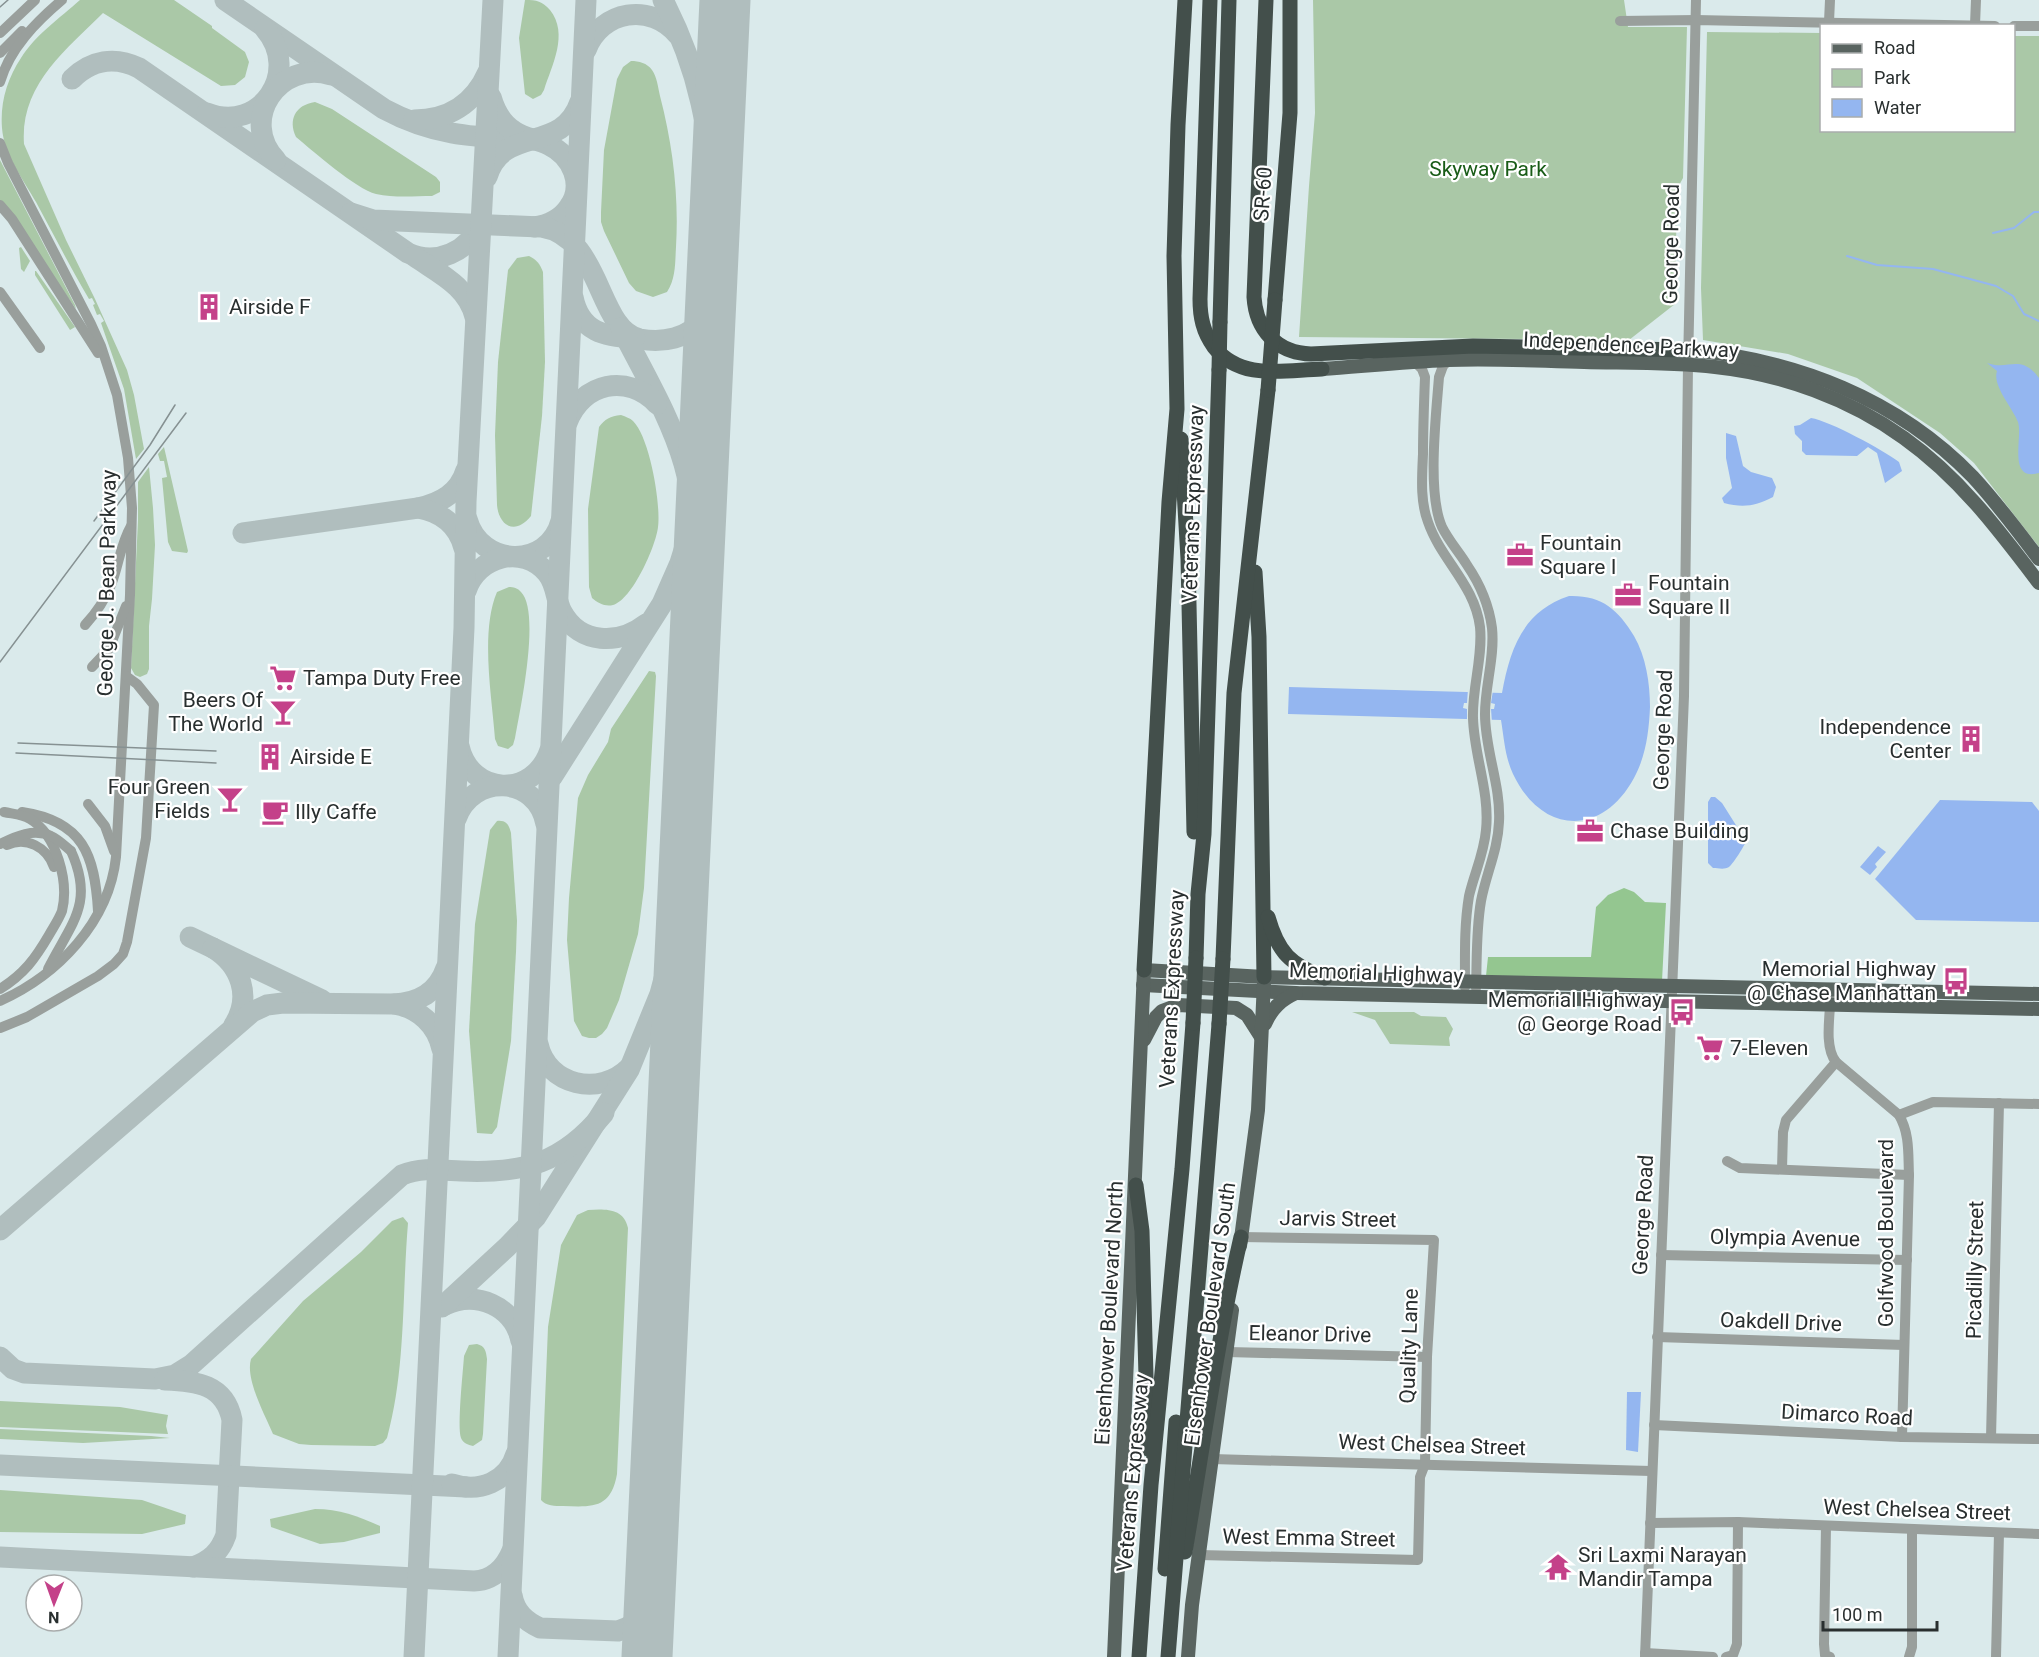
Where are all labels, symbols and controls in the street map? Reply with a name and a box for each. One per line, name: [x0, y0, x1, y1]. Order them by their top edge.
legend: [1820, 24, 2015, 132]
text: Road: [1874, 37, 1915, 58]
text: Park: [1874, 67, 1911, 88]
text: Water: [1874, 97, 1921, 118]
park label: Skyway Park: [1429, 157, 1547, 181]
street label: SR-60: [1249, 166, 1277, 222]
street label: George Road: [1658, 183, 1684, 305]
building icon: Airside F: [194, 292, 224, 322]
place label: Airside F: [229, 295, 311, 319]
street label: Independence Parkway: [1523, 327, 1740, 363]
street label: Veterans Expressway: [1178, 404, 1208, 604]
street label: George J. Bean Parkway: [93, 469, 121, 696]
place label: Fountain Square I: [1540, 531, 1622, 579]
office icon: Fountain Square I: [1505, 540, 1535, 570]
place label: Fountain Square II: [1648, 571, 1730, 619]
office icon: Fountain Square II: [1613, 580, 1643, 610]
supermarket icon: Tampa Duty Free: [268, 663, 298, 693]
place label: Tampa Duty Free: [303, 666, 461, 690]
street label: George Road: [1649, 669, 1677, 791]
place label: Beers Of The World: [168, 688, 264, 736]
bar icon: Beers Of The World: [268, 697, 298, 727]
place label: Independence Center: [1819, 715, 1951, 763]
building icon: Independence Center: [1956, 724, 1986, 754]
building icon: Airside E: [255, 742, 285, 772]
place label: Airside E: [290, 745, 372, 769]
place label: Four Green Fields: [108, 775, 210, 823]
bar icon: Four Green Fields: [215, 784, 245, 814]
cafe icon: Illy Caffe: [260, 797, 290, 827]
place label: Illy Caffe: [295, 800, 377, 824]
office icon: Chase Building: [1575, 816, 1605, 846]
place label: Chase Building: [1610, 819, 1749, 843]
street label: Veterans Expressway: [1155, 889, 1189, 1089]
place label: Memorial Highway @ Chase Manhattan: [1747, 957, 1936, 1005]
street label: Memorial Highway: [1289, 958, 1464, 988]
bus stop icon: Memorial Highway @ Chase Manhattan: [1941, 966, 1971, 996]
place label: Memorial Highway @ George Road: [1488, 988, 1662, 1036]
bus stop icon: Memorial Highway @ George Road: [1667, 997, 1697, 1027]
supermarket icon: 7-Eleven: [1695, 1033, 1725, 1063]
place label: 7-Eleven: [1730, 1036, 1808, 1060]
street label: Golfwood Boulevard: [1874, 1139, 1898, 1327]
street label: George Road: [1628, 1154, 1658, 1276]
street label: Eisenhower Boulevard North: [1090, 1180, 1128, 1446]
street label: Eisenhower Boulevard South: [1180, 1181, 1240, 1447]
street label: Picadilly Street: [1962, 1200, 1988, 1339]
street label: Jarvis Street: [1279, 1206, 1397, 1232]
street label: Olympia Avenue: [1710, 1225, 1860, 1251]
street label: Quality Lane: [1395, 1288, 1423, 1404]
street label: Oakdell Drive: [1720, 1308, 1842, 1336]
street label: Eleanor Drive: [1248, 1321, 1372, 1347]
street label: Veterans Expressway: [1112, 1373, 1154, 1573]
street label: Dimarco Road: [1780, 1400, 1914, 1430]
street label: West Chelsea Street: [1338, 1430, 1526, 1460]
street label: West Chelsea Street: [1823, 1495, 2011, 1525]
street label: West Emma Street: [1222, 1524, 1396, 1552]
place label: Sri Laxmi Narayan Mandir Tampa: [1578, 1543, 1747, 1591]
temple icon: Sri Laxmi Narayan Mandir Tampa: [1543, 1552, 1573, 1582]
north arrow: [24, 1573, 84, 1633]
scale bar: [1823, 1594, 1937, 1632]
text: 100 m: [1832, 1604, 1883, 1625]
text: N: [48, 1608, 60, 1627]

